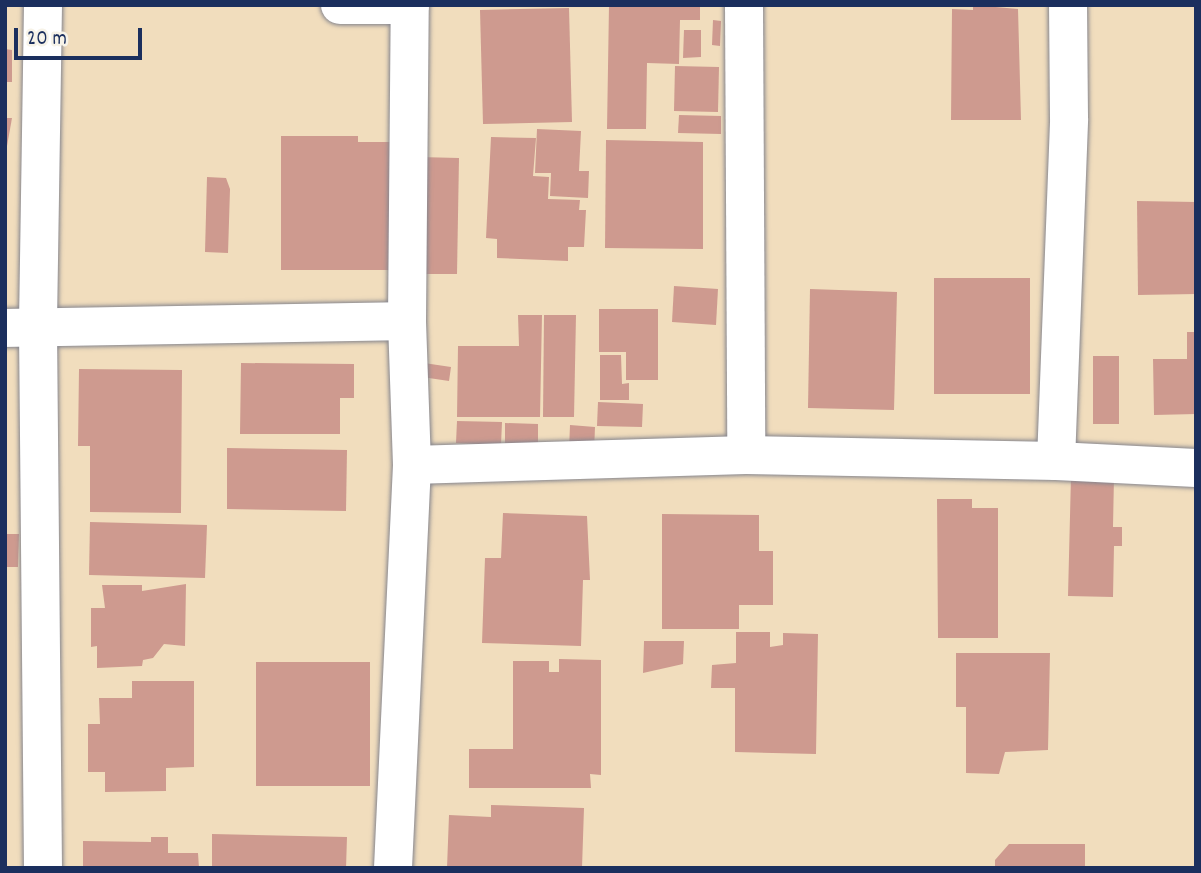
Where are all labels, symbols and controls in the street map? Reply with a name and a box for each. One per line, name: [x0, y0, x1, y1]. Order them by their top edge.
scale bar: [18, 14, 145, 58]
text: 20 m: [27, 25, 67, 55]

